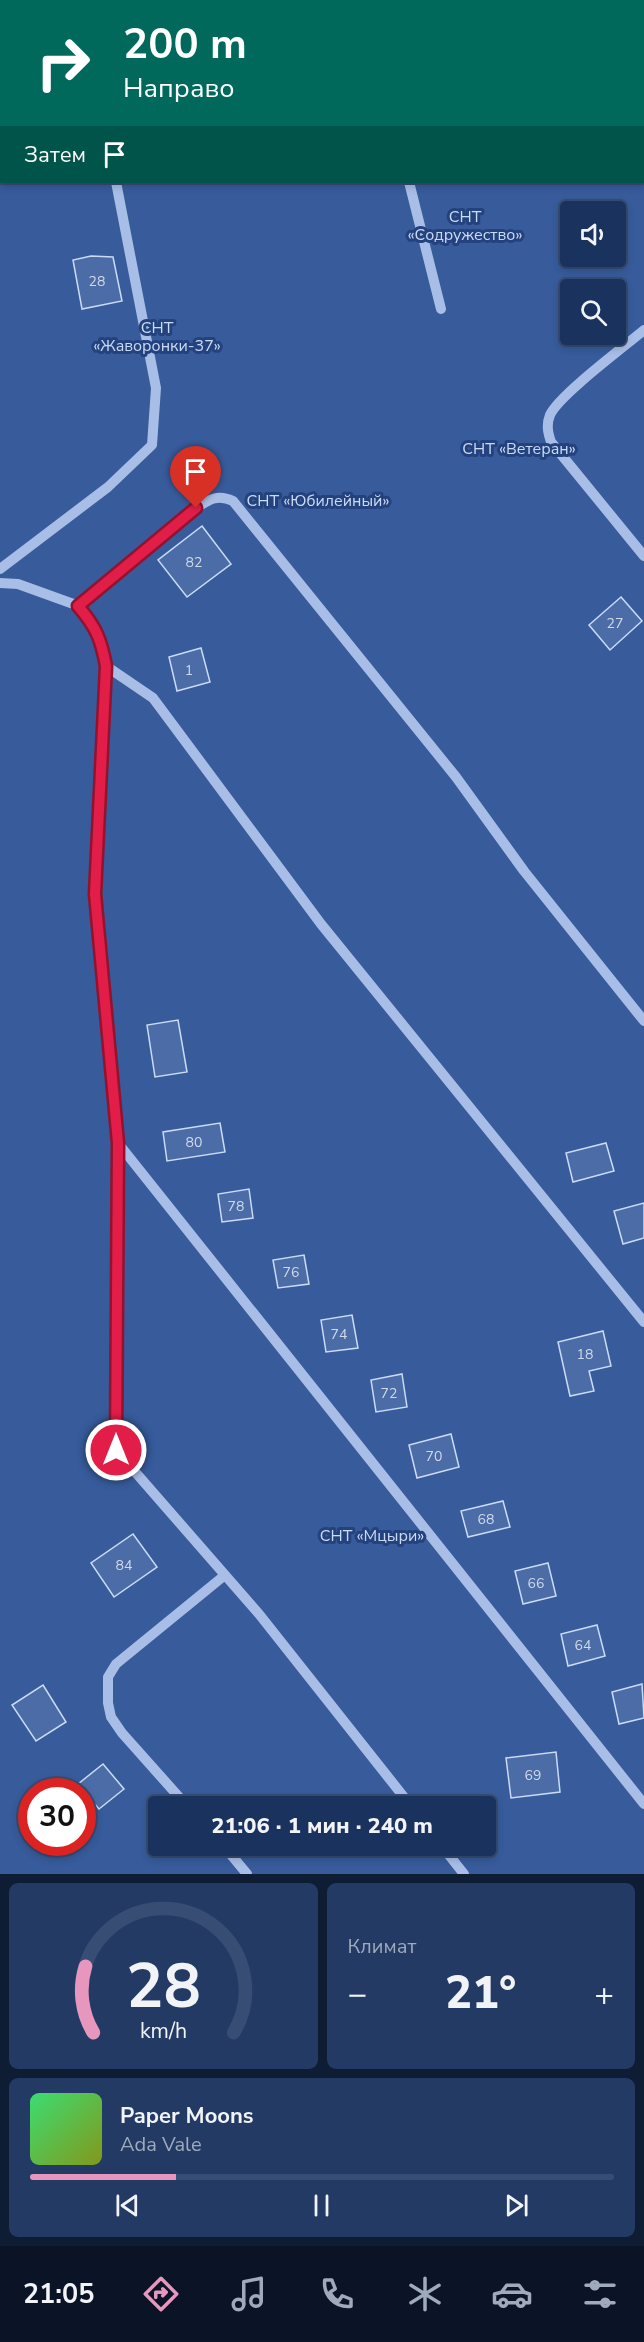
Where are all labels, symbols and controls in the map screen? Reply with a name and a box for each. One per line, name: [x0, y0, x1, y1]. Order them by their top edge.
text: 200 m: [123, 16, 247, 73]
icon: right: [24, 24, 102, 102]
text: Направо: [123, 70, 234, 107]
icon: arrive: [98, 138, 131, 171]
text: Затем: [24, 140, 86, 170]
map controls: [560, 201, 626, 345]
button: sound: [560, 201, 626, 267]
park label: СНТ «Содружество»: [408, 206, 522, 246]
house number: 28: [89, 272, 105, 291]
button: search: [560, 279, 626, 345]
park label: СНТ «Жаворонки-37»: [93, 317, 221, 357]
park label: СНТ «Ветеран»: [462, 438, 576, 460]
pin: [170, 446, 221, 508]
icon: arrive: [179, 455, 212, 488]
park label: СНТ «Юбилейный»: [246, 490, 390, 512]
house number: 82: [186, 553, 202, 572]
house number: 27: [607, 614, 623, 633]
house number: 1: [185, 661, 193, 680]
house number: 80: [186, 1133, 202, 1152]
house number: 78: [228, 1197, 244, 1216]
house number: 76: [283, 1263, 299, 1282]
house number: 74: [331, 1325, 347, 1344]
house number: 18: [577, 1345, 593, 1364]
house number: 72: [381, 1384, 397, 1403]
position arrow: [84, 1418, 148, 1482]
house number: 70: [426, 1447, 442, 1466]
house number: 68: [478, 1510, 494, 1529]
park label: СНТ «Мцыри»: [320, 1525, 424, 1547]
house number: 84: [116, 1556, 132, 1575]
house number: 66: [528, 1574, 544, 1593]
house number: 64: [575, 1636, 591, 1655]
house number: 69: [525, 1766, 541, 1785]
speed limit sign: 30: [18, 1778, 96, 1856]
text: 21:06 · 1 мин · 240 m: [211, 1811, 433, 1841]
text: Климат: [348, 1933, 416, 1960]
text: 28: [126, 1944, 201, 2029]
text: 21°: [445, 1963, 516, 2024]
text: −: [348, 1972, 367, 2017]
text: +: [594, 1972, 614, 2017]
text: km/h: [140, 2016, 187, 2046]
text: Paper Moons: [120, 2101, 254, 2131]
text: Ada Vale: [120, 2131, 202, 2158]
icon: previous: [111, 2189, 144, 2222]
icon: pause: [305, 2189, 338, 2222]
icon: next: [500, 2189, 533, 2222]
icon: directions: [140, 2273, 182, 2315]
icon: music: [228, 2273, 270, 2315]
icon: phone: [316, 2273, 358, 2315]
icon: climate: [404, 2273, 446, 2315]
icon: car: [491, 2273, 533, 2315]
icon: filters: [579, 2273, 621, 2315]
text: 21:05: [23, 2276, 94, 2313]

